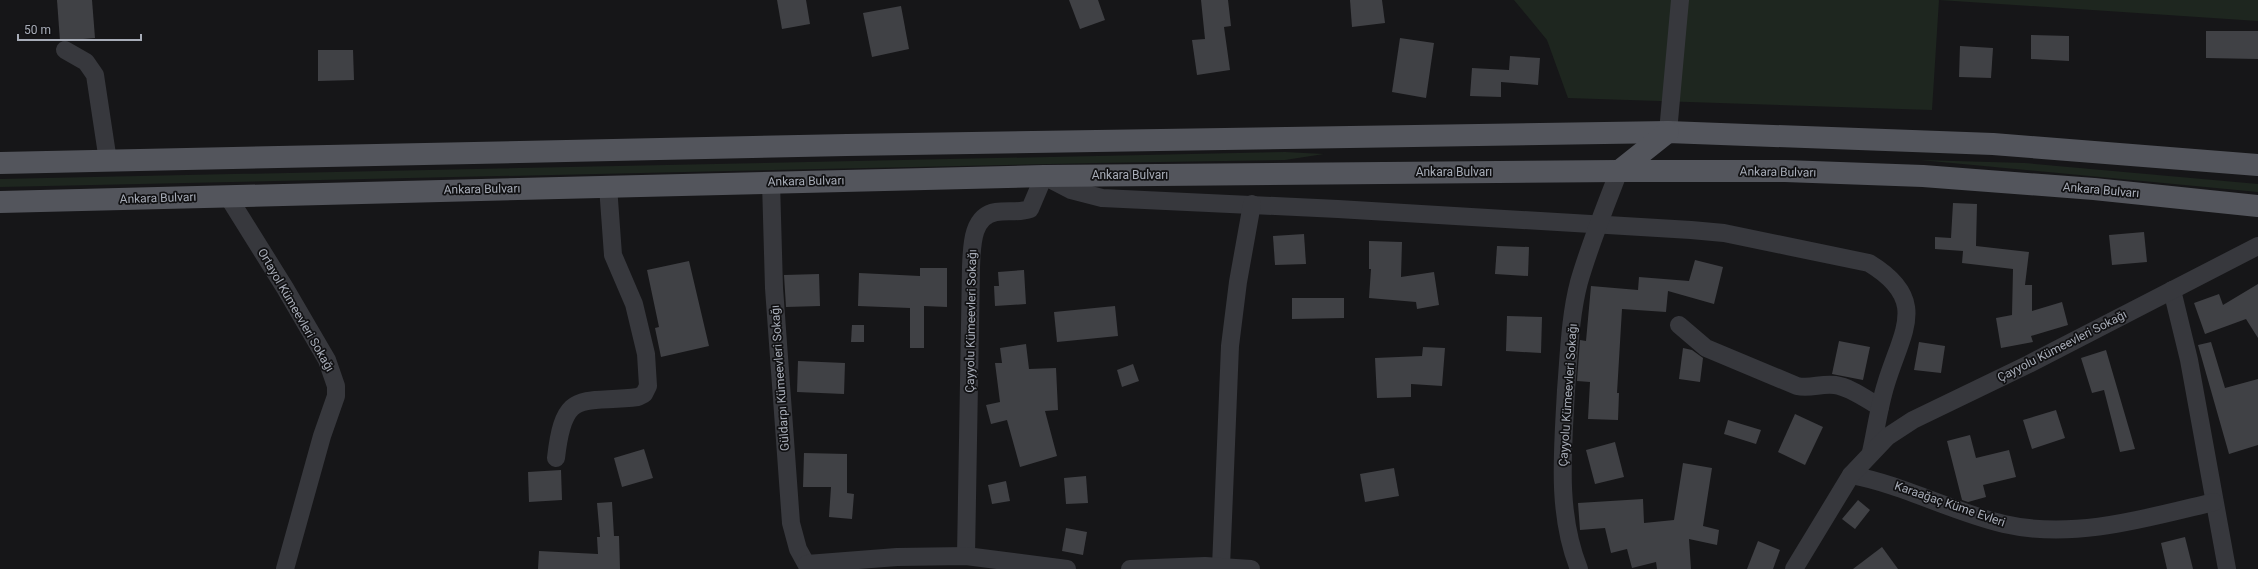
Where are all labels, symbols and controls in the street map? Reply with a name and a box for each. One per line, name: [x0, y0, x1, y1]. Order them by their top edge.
scale bar: [18, 16, 141, 42]
text: 50 m: [24, 23, 51, 37]
street label: Ankara Bulvarı: [1740, 164, 1816, 180]
street label: Ankara Bulvarı: [1416, 165, 1492, 179]
street label: Ankara Bulvarı: [1092, 168, 1168, 182]
street label: Ankara Bulvarı: [768, 173, 844, 189]
street label: Ankara Bulvarı: [2062, 180, 2140, 200]
street label: Ankara Bulvarı: [444, 181, 520, 197]
street label: Ankara Bulvarı: [119, 190, 197, 206]
street label: Ortayol Kümeevleri Sokağı: [255, 246, 337, 374]
street label: Çayyolu Kümeevleri Sokağı: [963, 249, 979, 393]
street label: Güldarpı Kümeevleri Sokağı: [768, 305, 792, 451]
street label: Çayyolu Kümeevleri Sokağı: [1995, 307, 2129, 385]
street label: Çayyolu Kümeevleri Sokağı: [1556, 323, 1580, 467]
street label: Karaağaç Küme Evleri: [1893, 478, 2007, 530]

